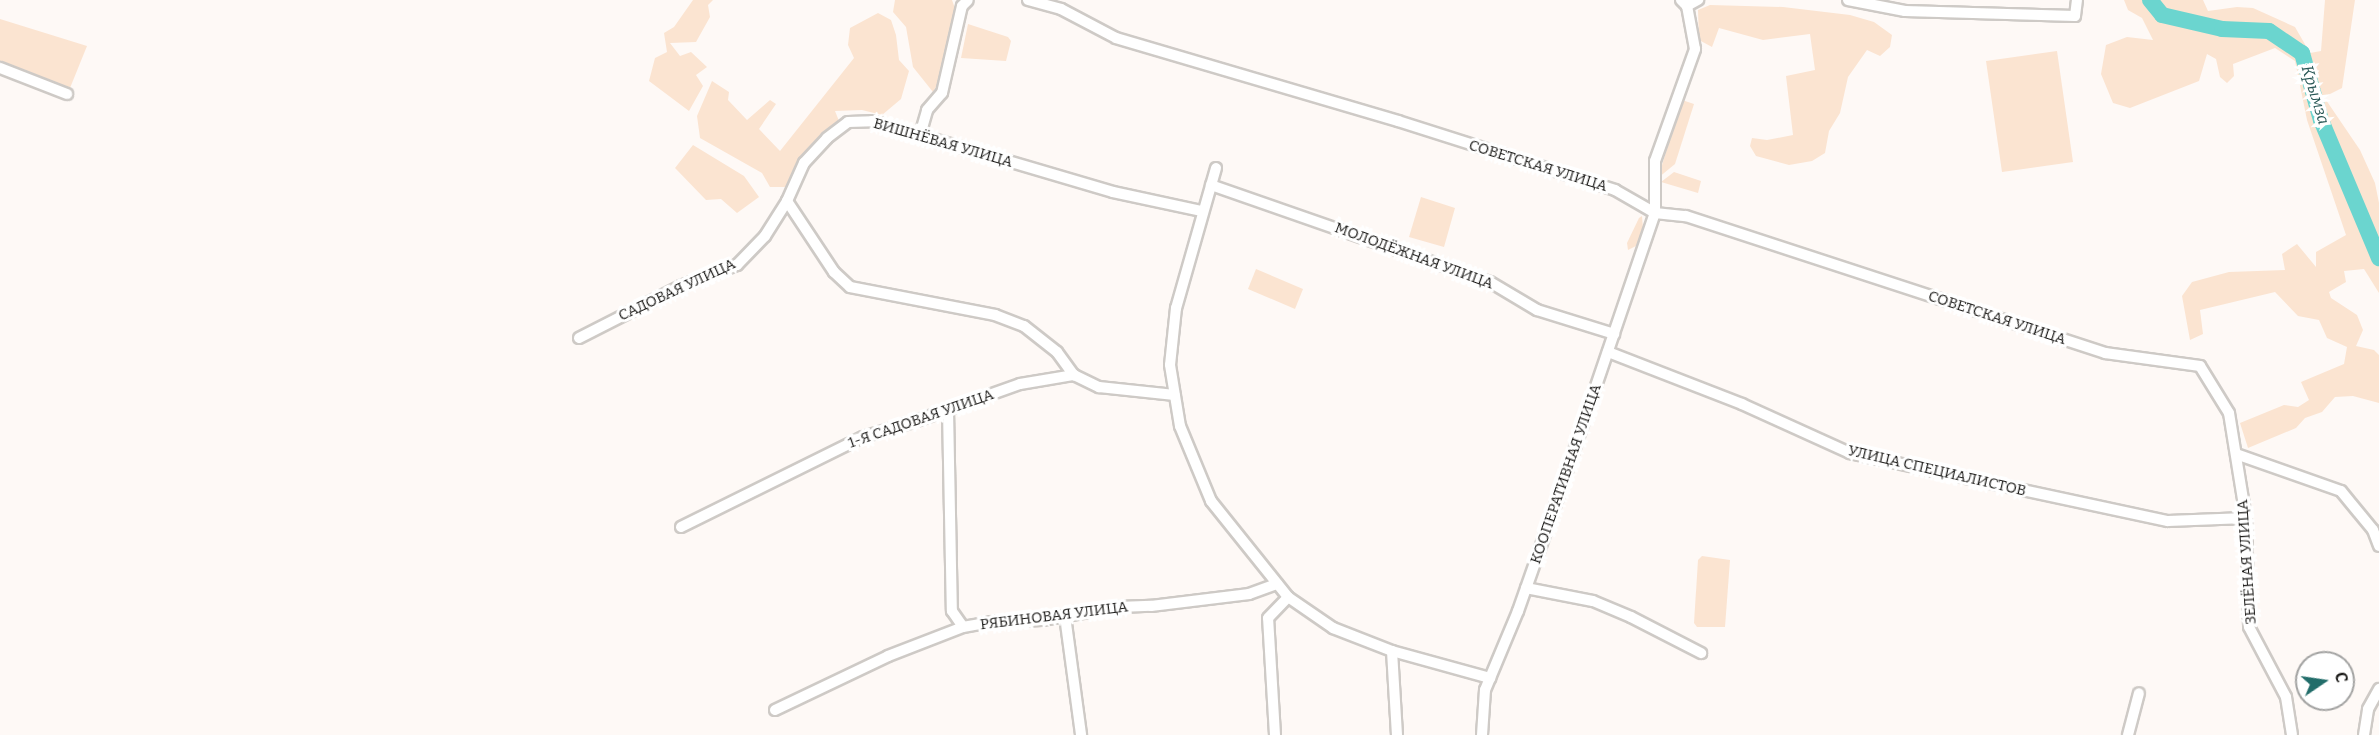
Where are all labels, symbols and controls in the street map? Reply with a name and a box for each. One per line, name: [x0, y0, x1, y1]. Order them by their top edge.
water label: Крымза: [2297, 63, 2333, 127]
street label: ВИШНЁВАЯ УЛИЦА: [871, 114, 1015, 172]
street label: СОВЕТСКАЯ УЛИЦА: [1467, 136, 1609, 196]
street label: МОЛОДЁЖНАЯ УЛИЦА: [1332, 219, 1496, 293]
street label: САДОВАЯ УЛИЦА: [616, 255, 738, 325]
street label: СОВЕТСКАЯ УЛИЦА: [1926, 287, 2068, 349]
street label: КООПЕРАТИВНАЯ УЛИЦА: [1527, 382, 1605, 566]
street label: 1-Я САДОВАЯ УЛИЦА: [846, 386, 996, 452]
street label: УЛИЦА СПЕЦИАЛИСТОВ: [1846, 442, 2028, 500]
street label: ЗЕЛЁНАЯ УЛИЦА: [2234, 499, 2260, 625]
street label: РЯБИНОВАЯ УЛИЦА: [979, 598, 1129, 634]
north arrow: [2295, 651, 2355, 711]
text: С: [2331, 670, 2351, 684]

